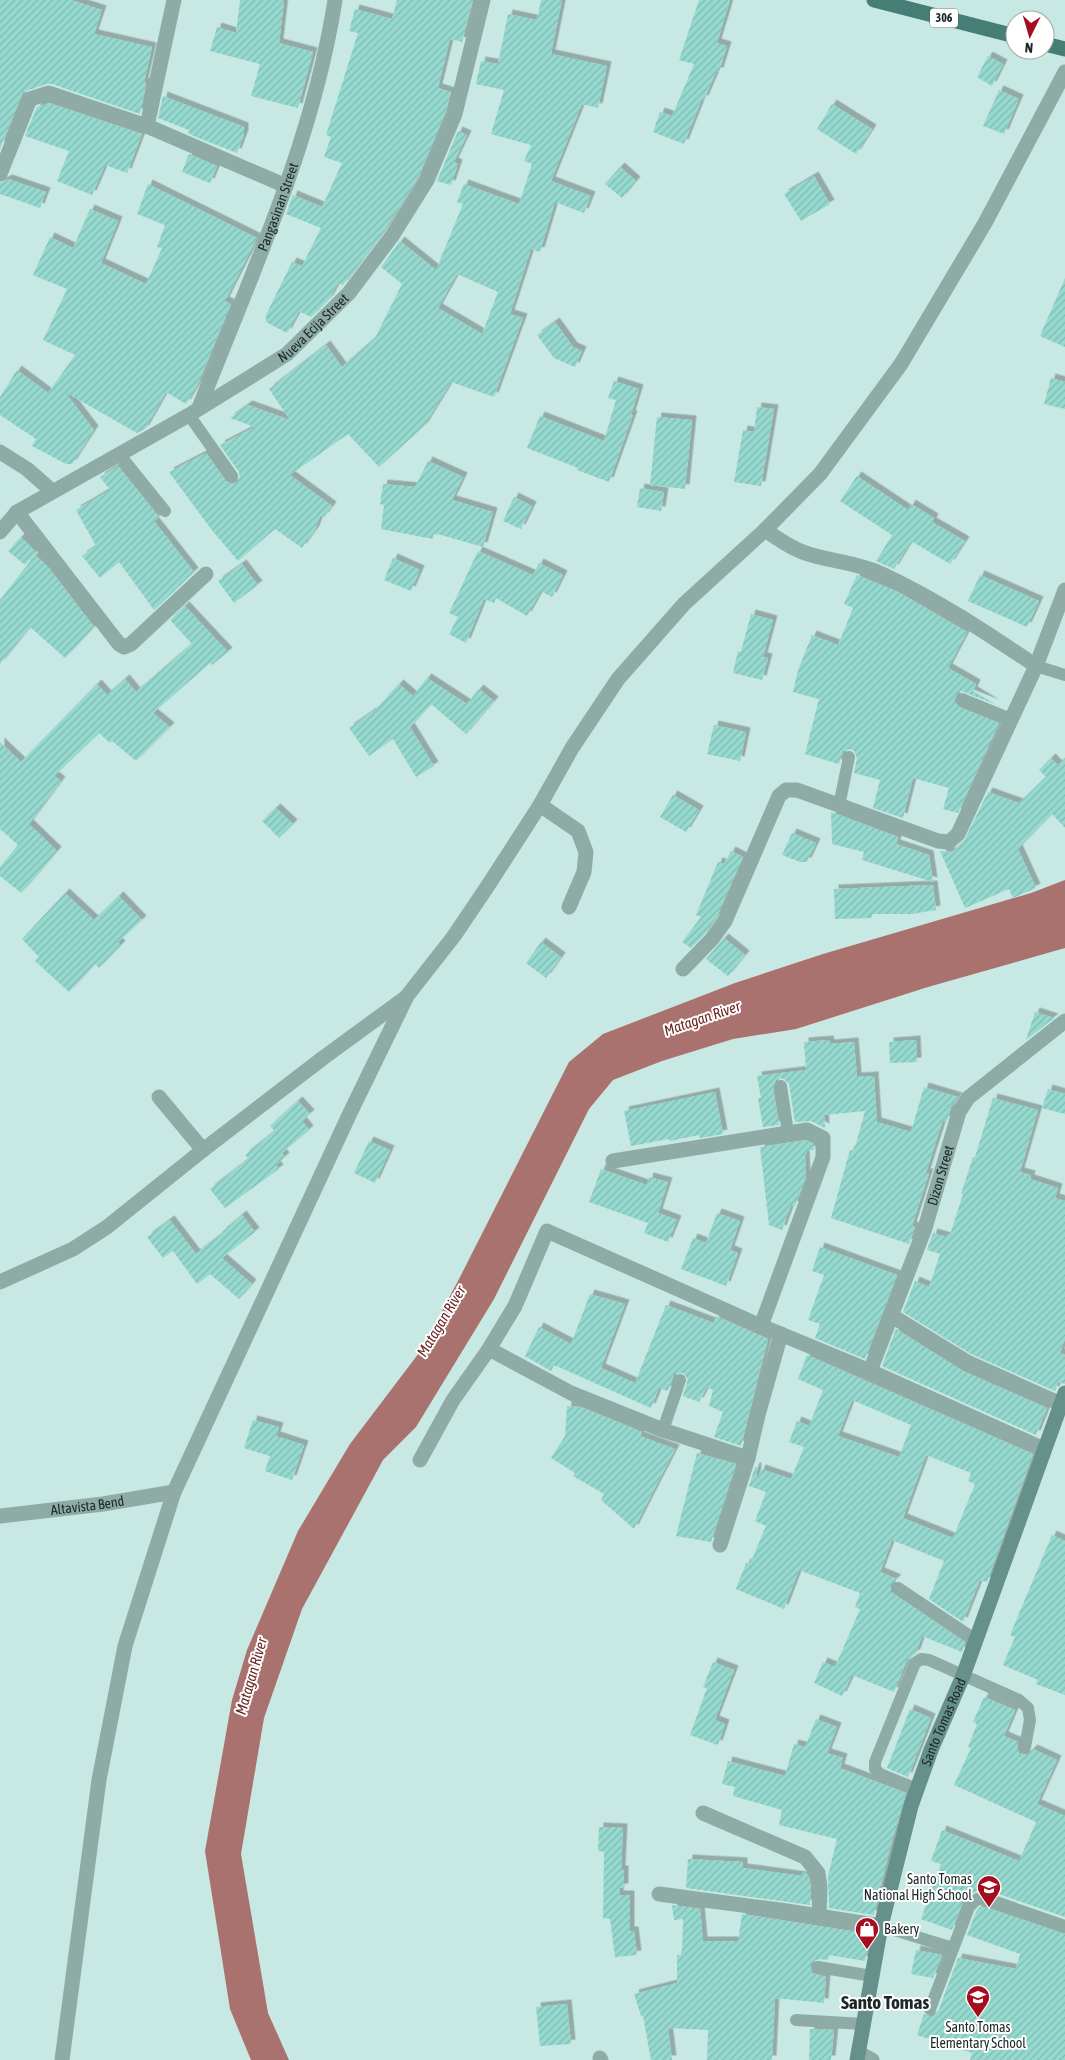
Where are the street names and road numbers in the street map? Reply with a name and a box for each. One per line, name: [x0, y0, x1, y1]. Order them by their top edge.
road number: 306: [930, 8, 958, 28]
street label: Pangasinan Street: [254, 161, 301, 254]
street label: Nueva Ecija Street: [275, 290, 352, 366]
street label: Dizon Street: [924, 1143, 957, 1207]
street label: Altavista Bend: [50, 1493, 125, 1518]
street label: Santo Tomas Road: [918, 1676, 969, 1768]

